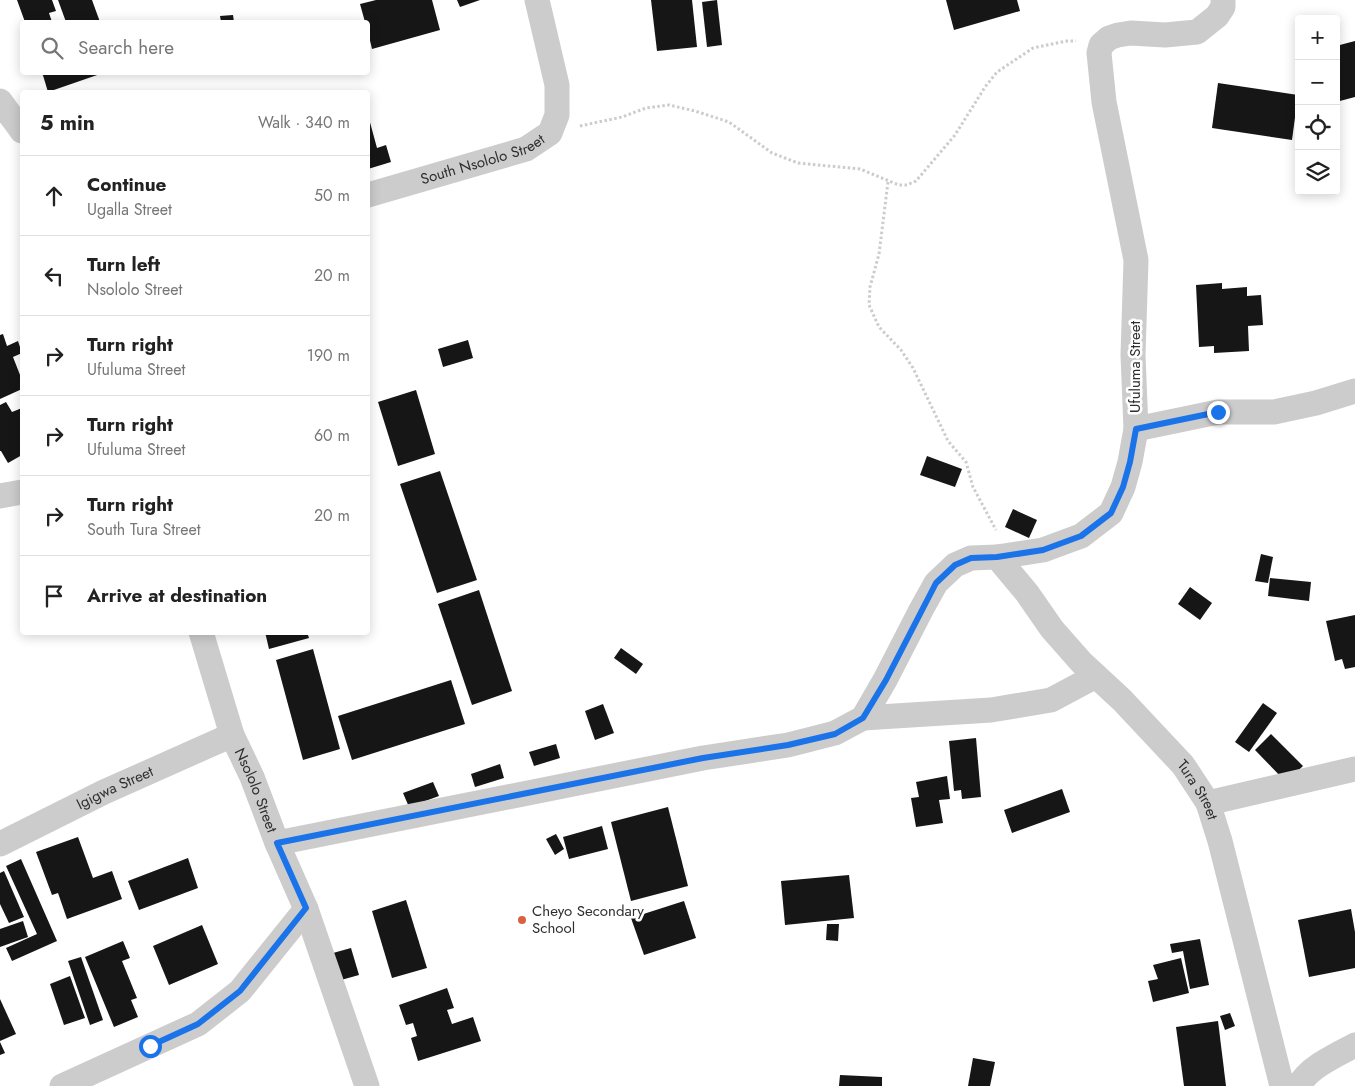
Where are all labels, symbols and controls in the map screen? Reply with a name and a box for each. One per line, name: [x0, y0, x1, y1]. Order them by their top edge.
map controls: [1295, 15, 1340, 195]
button: +: [1295, 15, 1340, 60]
search box: [20, 20, 370, 75]
icon: search: [38, 34, 66, 62]
text: Search here: [78, 34, 174, 61]
button: −: [1295, 60, 1340, 105]
button: locate: [1295, 105, 1340, 150]
text: 5 min: [40, 108, 95, 138]
text: Walk · 340 m: [258, 111, 350, 134]
street label: South Nsololo Street: [418, 128, 549, 190]
button: layers: [1295, 150, 1340, 195]
text: Continue: [87, 171, 166, 198]
icon: ahead: [40, 182, 68, 210]
text: 50 m: [314, 184, 350, 207]
text: Ugalla Street: [87, 198, 172, 221]
text: Turn left: [87, 251, 160, 278]
icon: left: [40, 262, 68, 290]
text: 20 m: [314, 264, 350, 287]
text: Nsololo Street: [87, 278, 182, 301]
street label: Ufuluma Street: [1124, 321, 1146, 413]
text: Turn right: [87, 331, 173, 358]
icon: right: [40, 342, 68, 370]
text: 190 m: [307, 344, 350, 367]
text: Ufuluma Street: [87, 358, 185, 381]
route end: [1207, 401, 1230, 424]
text: Turn right: [87, 411, 173, 438]
icon: right: [40, 422, 68, 450]
text: 60 m: [314, 424, 350, 447]
text: Ufuluma Street: [87, 438, 185, 461]
text: Turn right: [87, 491, 173, 518]
icon: right: [40, 502, 68, 530]
text: 20 m: [314, 504, 350, 527]
text: South Tura Street: [87, 518, 201, 541]
icon: arrive: [40, 582, 68, 610]
text: Arrive at destination: [87, 582, 267, 609]
street label: Nsololo Street: [229, 744, 283, 836]
street label: Tura Street: [1172, 755, 1224, 823]
street label: Igigwa Street: [73, 760, 157, 815]
place label: Cheyo Secondary School: [532, 900, 644, 939]
marker: Cheyo Secondary School: [516, 914, 528, 926]
route start: [139, 1035, 162, 1058]

